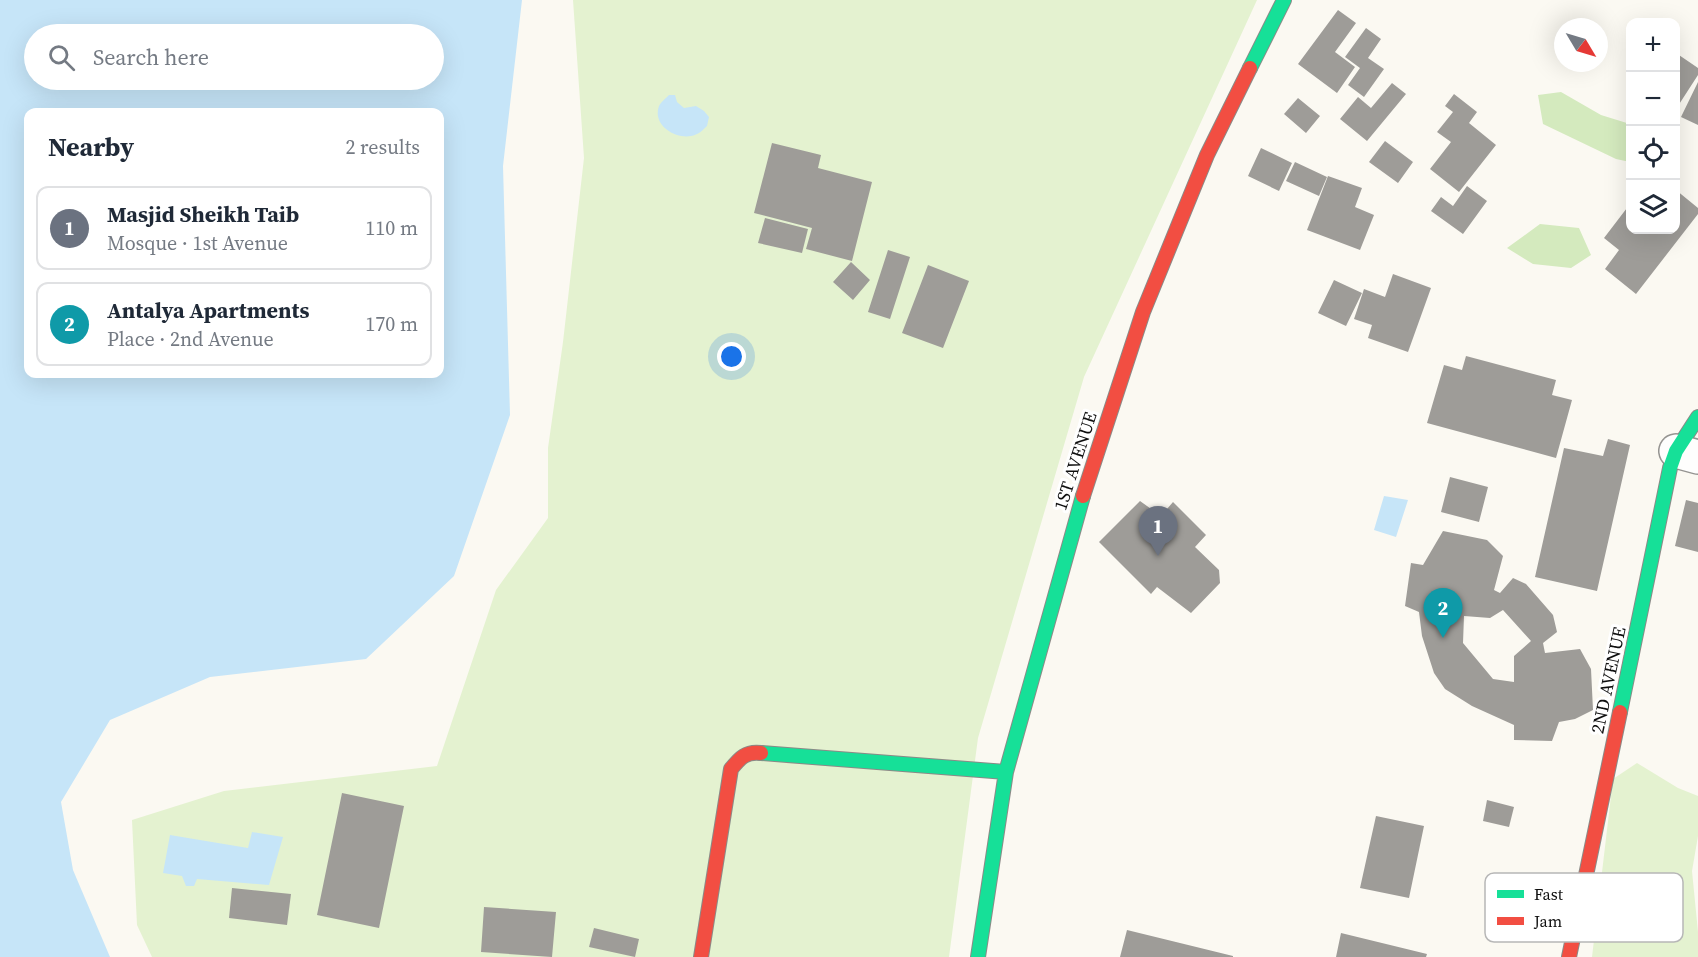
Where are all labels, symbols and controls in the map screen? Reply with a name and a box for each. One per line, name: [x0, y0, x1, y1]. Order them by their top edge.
north arrow: [1554, 18, 1608, 72]
map controls: [1626, 18, 1680, 234]
button: +: [1626, 18, 1680, 72]
search box: [24, 24, 444, 90]
icon: search: [45, 41, 78, 74]
text: Search here: [93, 42, 209, 72]
button: −: [1626, 72, 1680, 126]
button: locate: [1626, 126, 1680, 180]
text: Nearby: [48, 129, 134, 165]
text: 2 results: [345, 133, 420, 161]
button: layers: [1626, 180, 1680, 234]
text: Masjid Sheikh Taib: [107, 199, 299, 229]
text: 1: [64, 214, 75, 242]
text: 110 m: [365, 214, 418, 242]
text: Mosque · 1st Avenue: [107, 229, 288, 257]
text: Antalya Apartments: [107, 295, 310, 325]
text: 2: [64, 310, 75, 338]
text: 170 m: [365, 310, 418, 338]
text: Place · 2nd Avenue: [107, 325, 274, 353]
your location: [717, 342, 746, 371]
street label: 1ST AVENUE: [1047, 408, 1103, 513]
pin: 1: [1138, 506, 1178, 556]
pin: 2: [1424, 588, 1462, 638]
street label: 2ND AVENUE: [1584, 624, 1632, 736]
legend: [1485, 873, 1683, 942]
text: Fast: [1534, 883, 1564, 905]
text: Jam: [1533, 910, 1562, 932]

